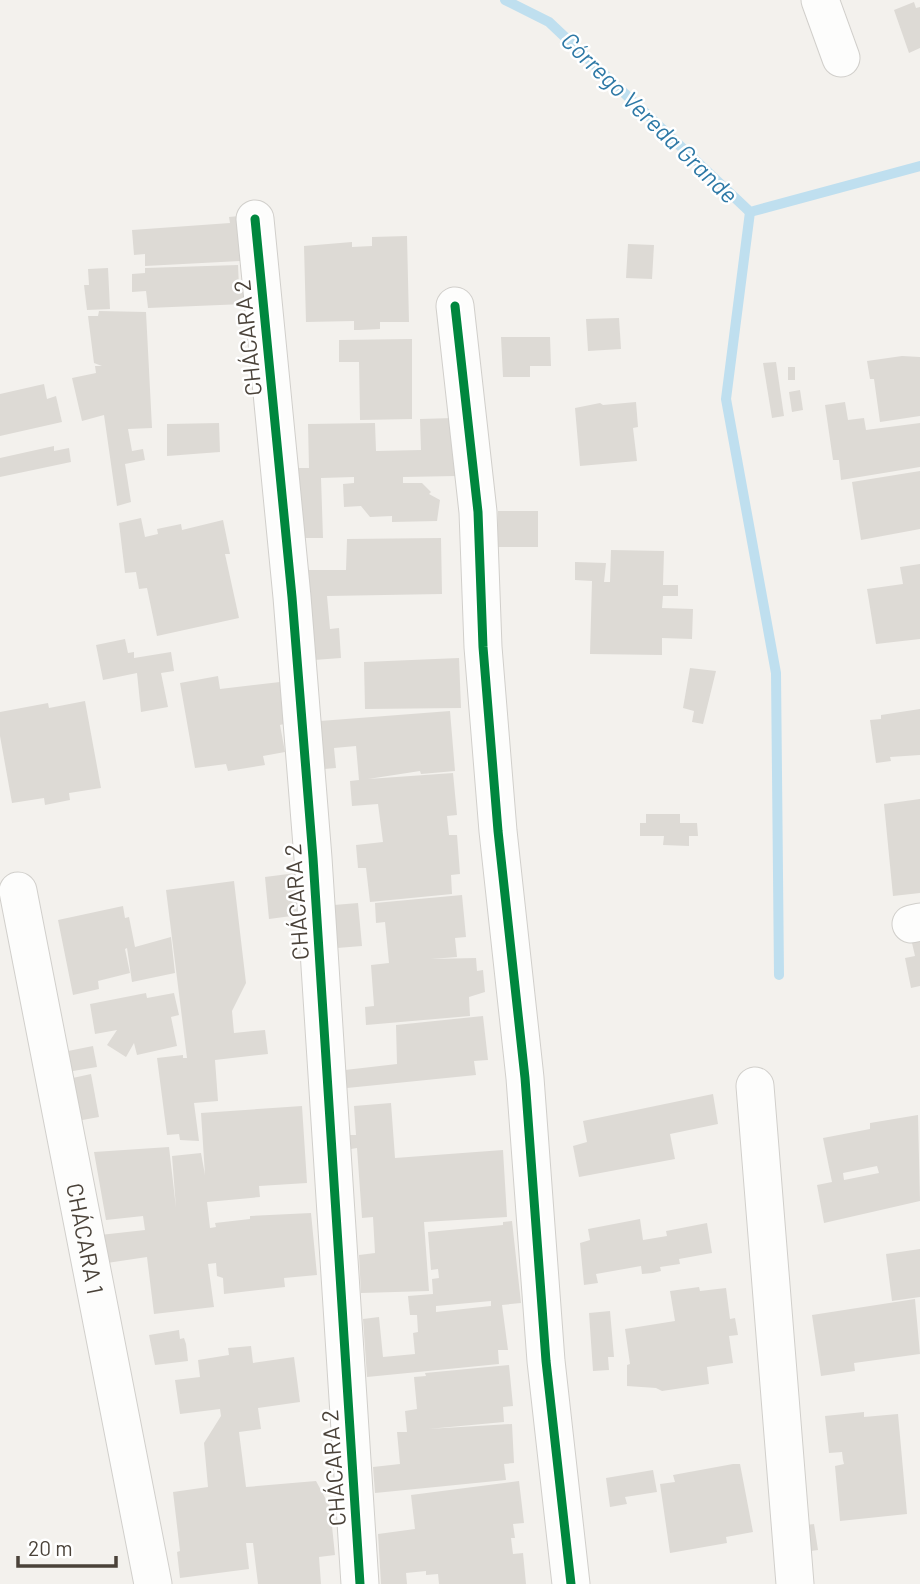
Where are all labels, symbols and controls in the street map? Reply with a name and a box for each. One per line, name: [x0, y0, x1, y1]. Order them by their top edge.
water label: Córrego Vereda Grande: [556, 25, 744, 209]
street label: CHÁCARA 2: [227, 279, 267, 397]
street label: CHÁCARA 2: [278, 843, 314, 961]
street label: CHÁCARA 1: [61, 1181, 110, 1296]
street label: CHÁCARA 2: [315, 1409, 351, 1527]
scale bar: [18, 1524, 116, 1568]
text: 20 m: [28, 1535, 73, 1560]

